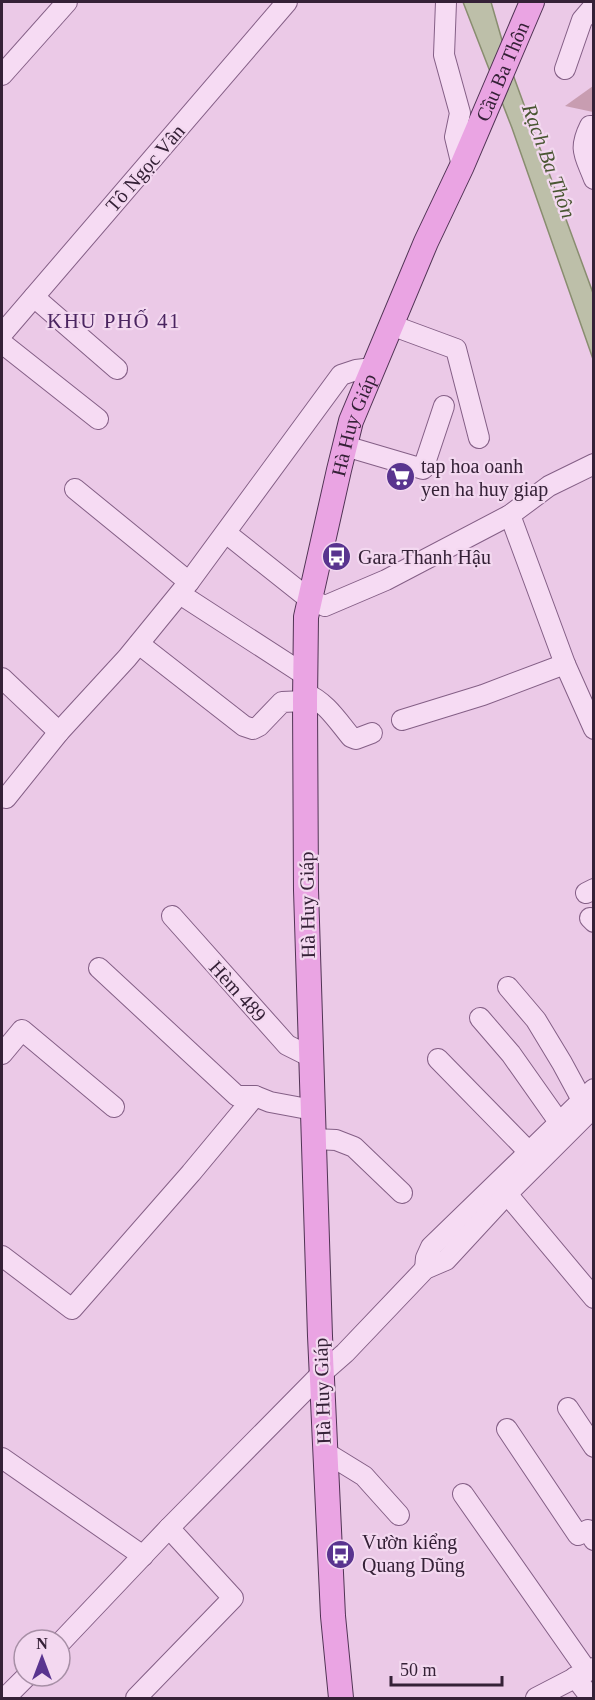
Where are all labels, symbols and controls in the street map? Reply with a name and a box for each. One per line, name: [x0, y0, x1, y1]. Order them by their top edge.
street label: Cầu Ba Thôn: [471, 18, 533, 125]
water label: Rạch Ba Thôn: [517, 100, 581, 222]
street label: Tô Ngọc Vân: [101, 120, 190, 217]
district label: KHU PHỐ 41: [47, 309, 181, 333]
street label: Hà Huy Giáp: [327, 370, 382, 478]
place label: tap hoa oanh yen ha huy giap: [421, 455, 548, 501]
supermarket icon: tap hoa oanh yen ha huy giap: [384, 461, 416, 493]
bus stop icon: Gara Thanh Hậu: [321, 541, 353, 573]
place label: Gara Thanh Hậu: [358, 546, 491, 568]
street label: Hà Huy Giáp: [295, 851, 320, 959]
street label: Hèm 489: [205, 956, 271, 1026]
street label: Hà Huy Giáp: [309, 1337, 336, 1445]
place label: Vườn kiểng Quang Dũng: [362, 1531, 465, 1577]
bus stop icon: Vườn kiểng Quang Dũng: [325, 1538, 357, 1570]
north arrow: [12, 1628, 72, 1688]
text: N: [36, 1635, 48, 1652]
scale bar: [391, 1649, 502, 1687]
text: 50 m: [400, 1660, 437, 1680]

